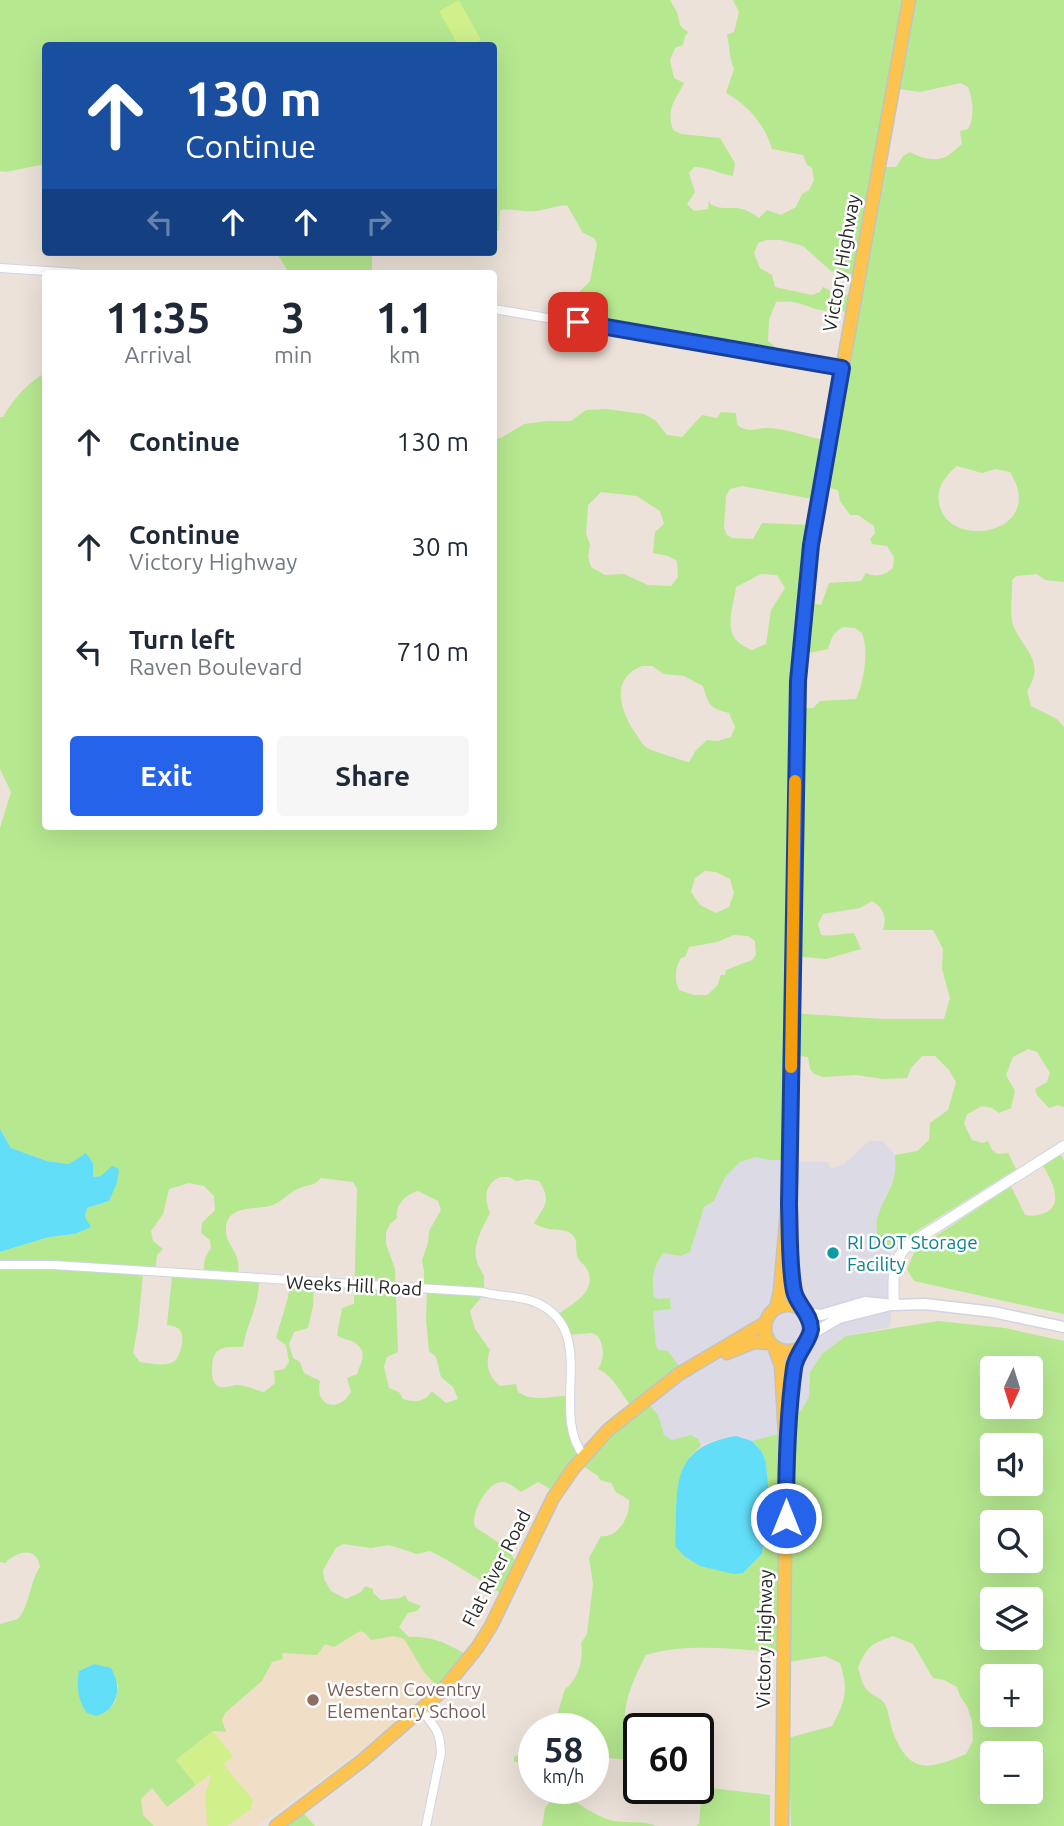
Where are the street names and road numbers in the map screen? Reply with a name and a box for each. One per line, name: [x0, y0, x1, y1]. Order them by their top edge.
street label: Victory Highway: [818, 193, 864, 333]
street label: Weeks Hill Road: [285, 1270, 423, 1300]
street label: Flat River Road: [457, 1506, 535, 1630]
street label: Victory Highway: [752, 1569, 776, 1709]

